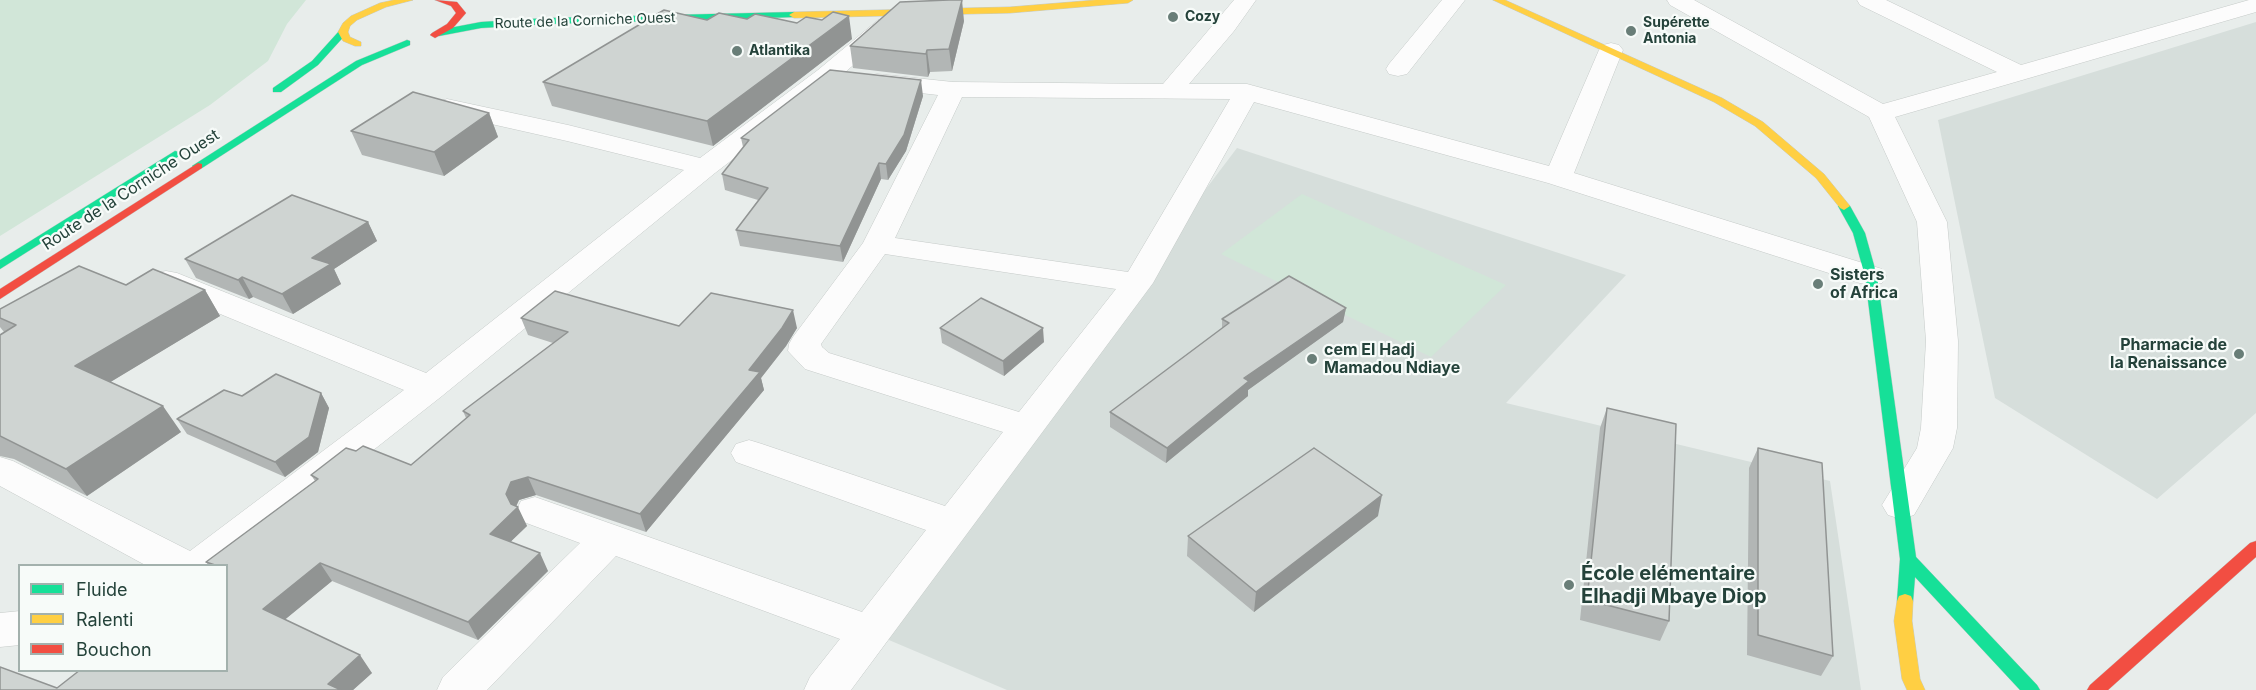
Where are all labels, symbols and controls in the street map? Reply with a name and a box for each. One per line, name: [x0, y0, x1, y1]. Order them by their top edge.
street label: Route de la Corniche Ouest: [494, 9, 676, 33]
place label: Cozy: [1185, 9, 1220, 25]
marker: Cozy: [1166, 10, 1180, 24]
place label: Supérette Antonia: [1643, 15, 1710, 48]
marker: Supérette Antonia: [1624, 24, 1638, 38]
place label: Atlantika: [749, 43, 810, 59]
marker: Atlantika: [730, 44, 744, 58]
street label: Route de la Corniche Ouest: [39, 126, 223, 254]
place label: Sisters of Africa: [1830, 265, 1898, 303]
marker: Sisters of Africa: [1811, 277, 1825, 291]
place label: Pharmacie de la Renaissance: [2110, 335, 2227, 373]
place label: cem El Hadj Mamadou Ndiaye: [1324, 340, 1460, 378]
marker: Pharmacie de la Renaissance: [2232, 347, 2246, 361]
marker: cem El Hadj Mamadou Ndiaye: [1305, 352, 1319, 366]
place label: École elémentaire Elhadji Mbaye Diop: [1581, 562, 1767, 609]
legend: [18, 564, 228, 672]
marker: École elémentaire Elhadji Mbaye Diop: [1562, 578, 1576, 592]
text: Fluide: [76, 579, 128, 600]
text: Ralenti: [76, 609, 133, 630]
text: Bouchon: [76, 639, 152, 660]

